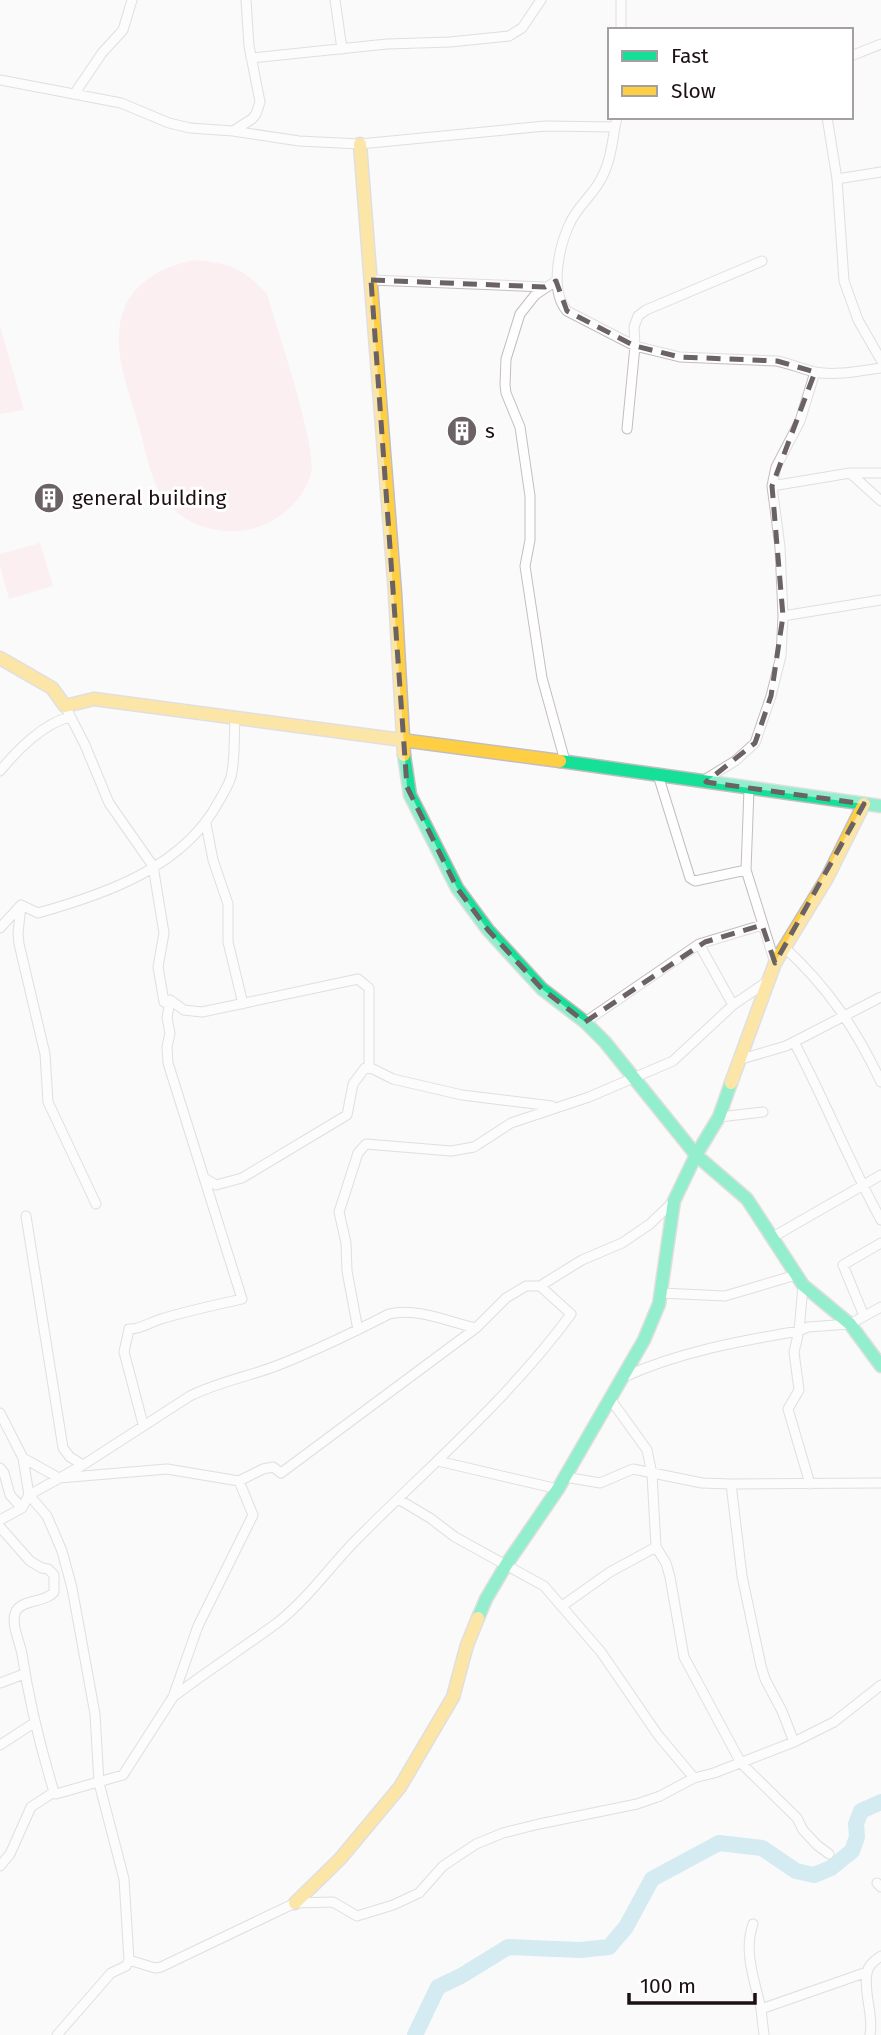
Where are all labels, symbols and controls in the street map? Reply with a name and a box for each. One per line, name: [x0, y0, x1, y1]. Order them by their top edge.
legend: [608, 28, 853, 119]
text: Fast: [671, 43, 709, 69]
text: Slow: [671, 78, 716, 104]
building icon: s: [445, 414, 479, 448]
place label: s: [485, 418, 495, 444]
building icon: general building: [32, 481, 66, 515]
place label: general building: [72, 485, 227, 511]
scale bar: [629, 1962, 755, 2006]
text: 100 m: [640, 1973, 696, 1999]

